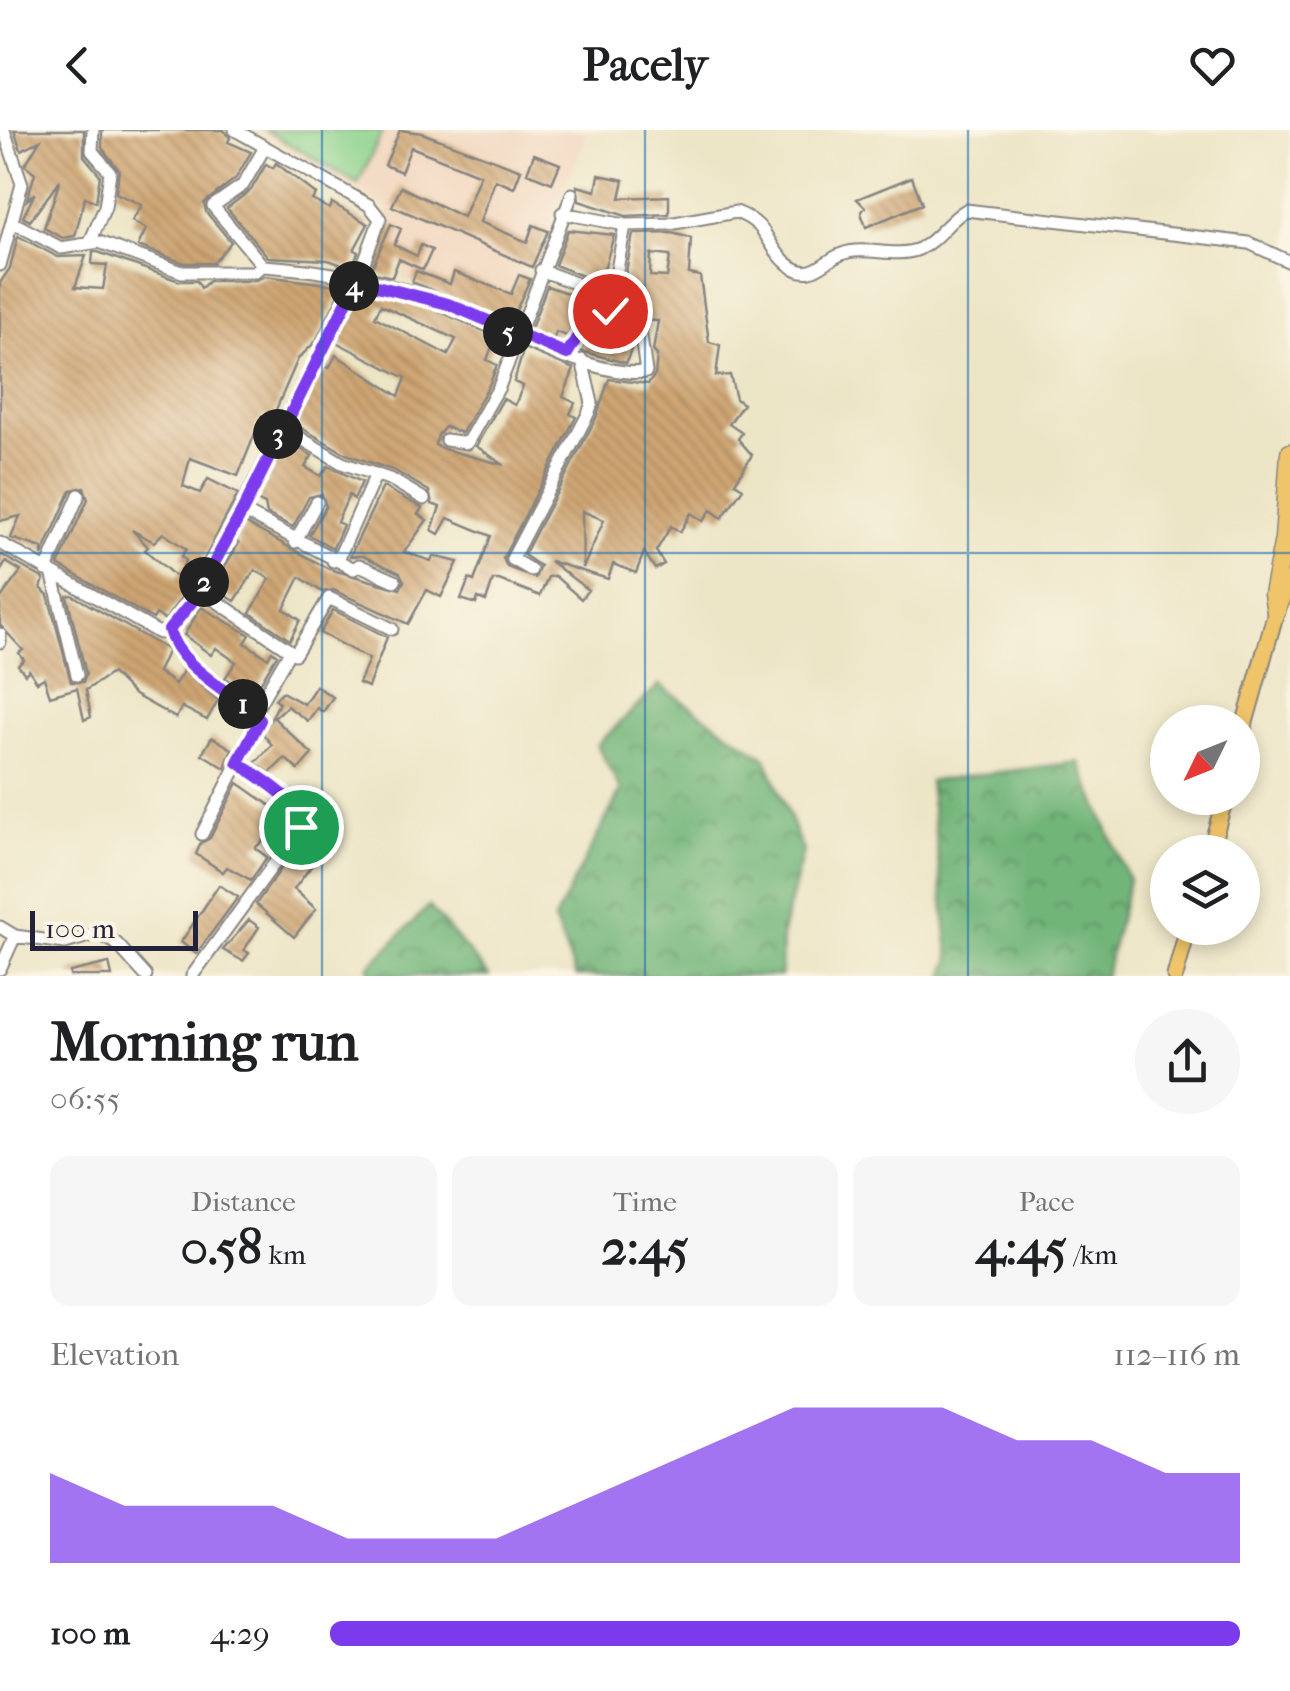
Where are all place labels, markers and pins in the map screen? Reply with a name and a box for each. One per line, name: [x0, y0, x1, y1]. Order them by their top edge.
pin: 4: [329, 261, 379, 311]
pin: [568, 269, 653, 354]
pin: 5: [483, 307, 533, 357]
pin: 3: [253, 409, 303, 459]
pin: 2: [179, 557, 229, 607]
pin: 1: [218, 679, 268, 729]
pin: [259, 785, 344, 870]

